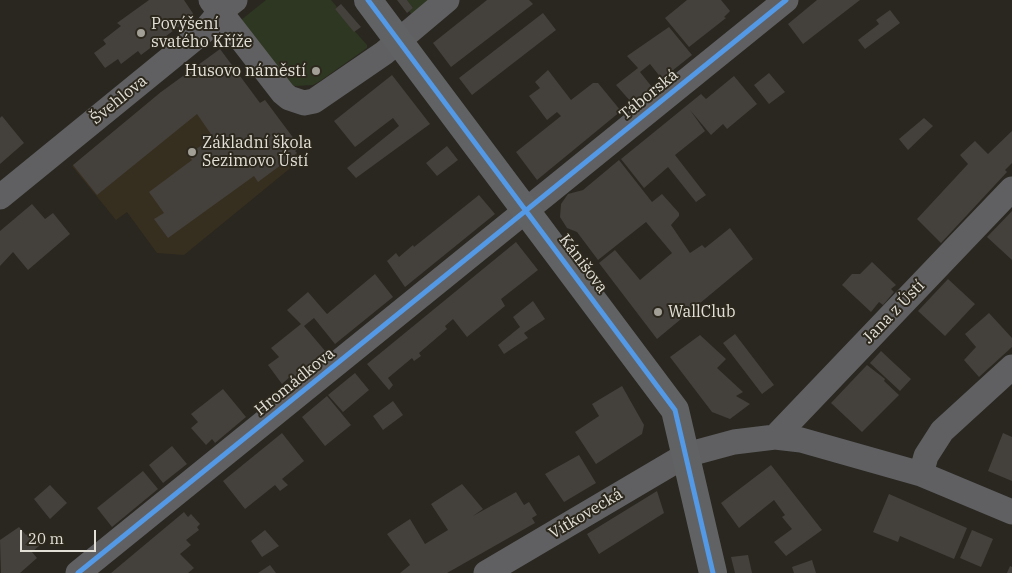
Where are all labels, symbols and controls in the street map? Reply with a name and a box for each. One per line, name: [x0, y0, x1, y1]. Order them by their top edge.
place label: Povýšení svatého Kříže: [151, 14, 252, 52]
marker: Povýšení svatého Kříže: [135, 27, 147, 39]
place label: Husovo náměstí: [185, 61, 306, 81]
marker: Husovo náměstí: [310, 65, 322, 77]
street label: Táborská: [616, 65, 682, 125]
street label: Švehlova: [87, 71, 151, 129]
place label: Základní škola Sezimovo Ústí: [202, 133, 312, 171]
marker: Základní škola Sezimovo Ústí: [186, 146, 198, 158]
street label: Kánišova: [555, 231, 611, 297]
street label: Jana z Ústí: [859, 276, 929, 348]
place label: WallClub: [668, 302, 736, 322]
marker: WallClub: [652, 306, 664, 318]
street label: Hromádkova: [251, 344, 339, 420]
street label: Vítkovecká: [546, 485, 626, 543]
scale bar: [22, 520, 99, 552]
text: 20 m: [28, 529, 64, 548]

